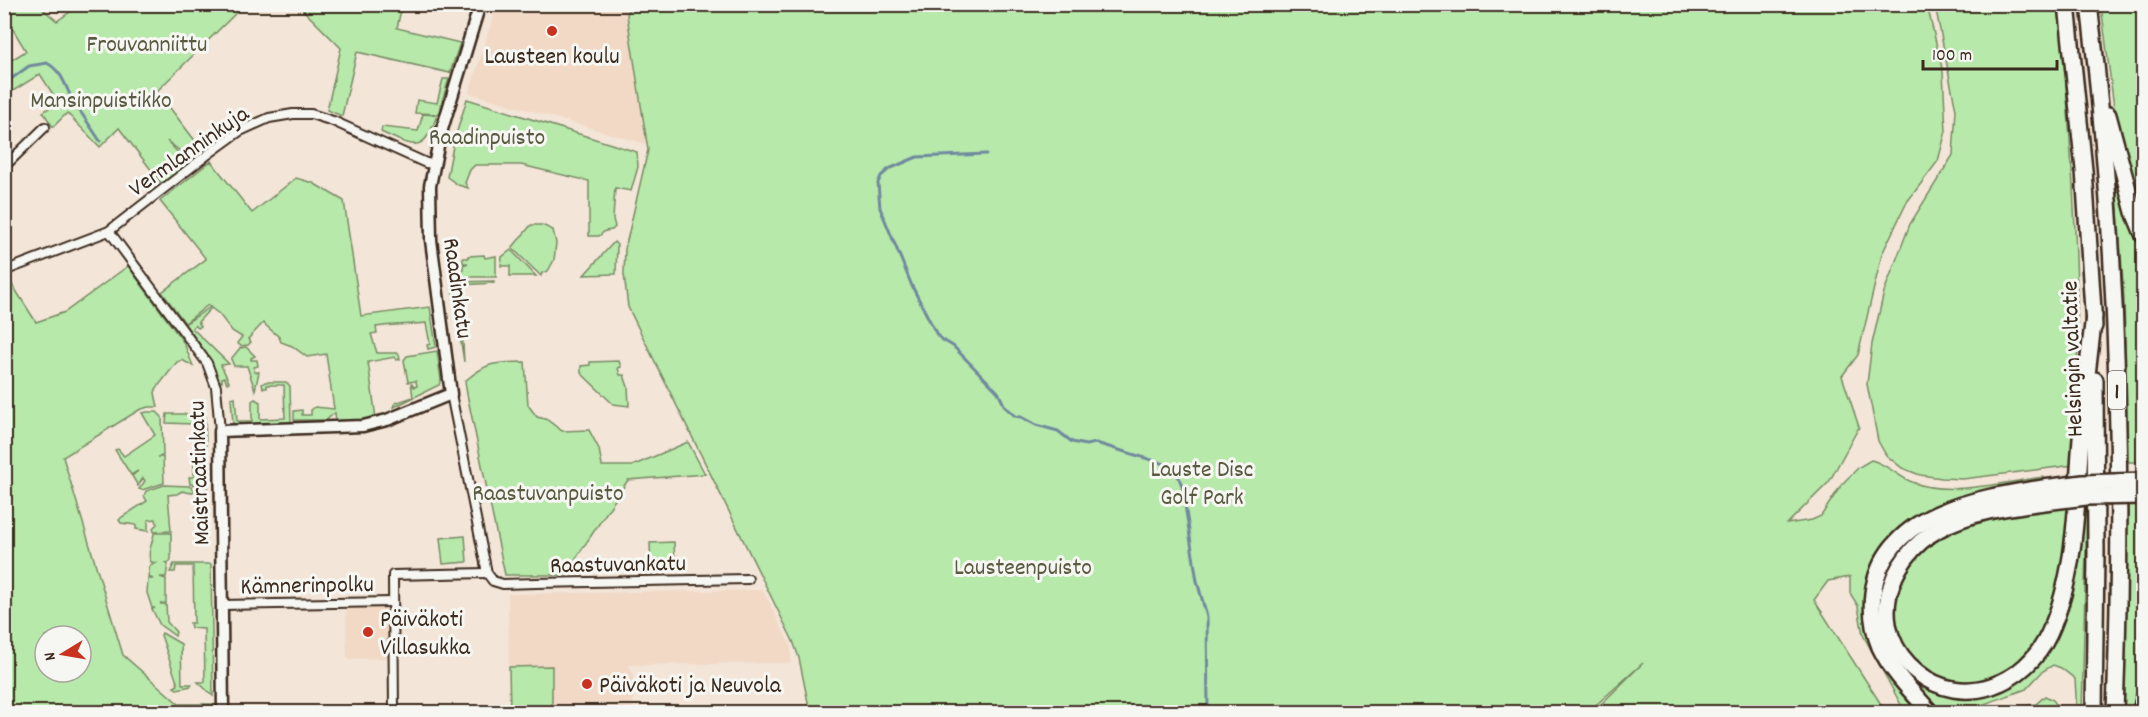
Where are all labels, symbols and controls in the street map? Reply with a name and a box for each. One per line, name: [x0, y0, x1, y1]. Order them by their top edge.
marker: Lausteen koulu: [545, 24, 559, 38]
park label: Frouvanniittu: [87, 29, 207, 63]
scale bar: [1923, 33, 2056, 71]
place label: Lausteen koulu: [485, 41, 620, 75]
text: 100 m: [1932, 44, 1972, 69]
park label: Mansinpuistikko: [30, 85, 172, 119]
street label: Vermlanninkuja: [123, 98, 257, 206]
park label: Raadinpuisto: [429, 122, 545, 156]
street label: Raadinkatu: [432, 236, 480, 341]
street label: Helsingin valtatie: [2054, 280, 2094, 438]
road number: 1: [2108, 371, 2126, 409]
street label: Maistraatinkatu: [181, 400, 221, 546]
park label: Lauste Disc Golf Park: [1151, 454, 1253, 516]
park label: Raastuvanpuisto: [472, 478, 624, 512]
street label: Raastuvankatu: [550, 548, 686, 584]
park label: Lausteenpuisto: [954, 552, 1092, 586]
street label: Kämnerinpolku: [240, 569, 374, 605]
place label: Päiväkoti Villasukka: [380, 604, 471, 666]
north arrow: [33, 624, 93, 684]
marker: Päiväkoti Villasukka: [361, 625, 375, 639]
text: N: [39, 650, 63, 662]
place label: Päiväkoti ja Neuvola: [599, 670, 782, 704]
marker: Päiväkoti ja Neuvola: [580, 677, 594, 691]

